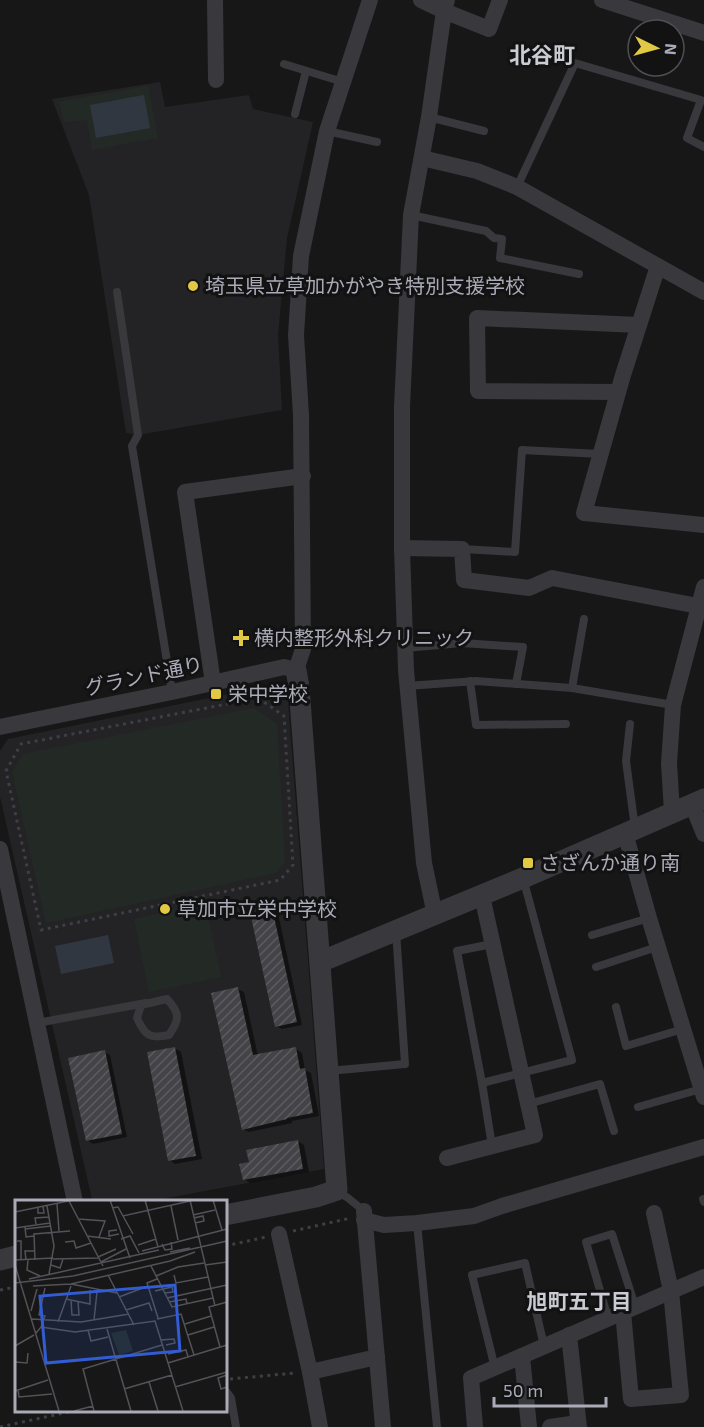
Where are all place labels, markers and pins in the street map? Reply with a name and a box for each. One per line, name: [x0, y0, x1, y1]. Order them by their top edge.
place label: 埼玉県立草加かがやき特別支援学校: [205, 273, 525, 297]
marker: 埼玉県立草加かがやき特別支援学校: [186, 279, 200, 293]
place label: 横内整形外科クリニック: [254, 625, 474, 649]
marker: 横内整形外科クリニック: [232, 629, 250, 647]
place label: 栄中学校: [228, 681, 308, 705]
marker: 栄中学校: [209, 687, 223, 701]
place label: さざんか通り南: [540, 850, 680, 874]
marker: さざんか通り南: [521, 856, 535, 870]
place label: 草加市立栄中学校: [177, 896, 337, 920]
marker: 草加市立栄中学校: [158, 902, 172, 916]

